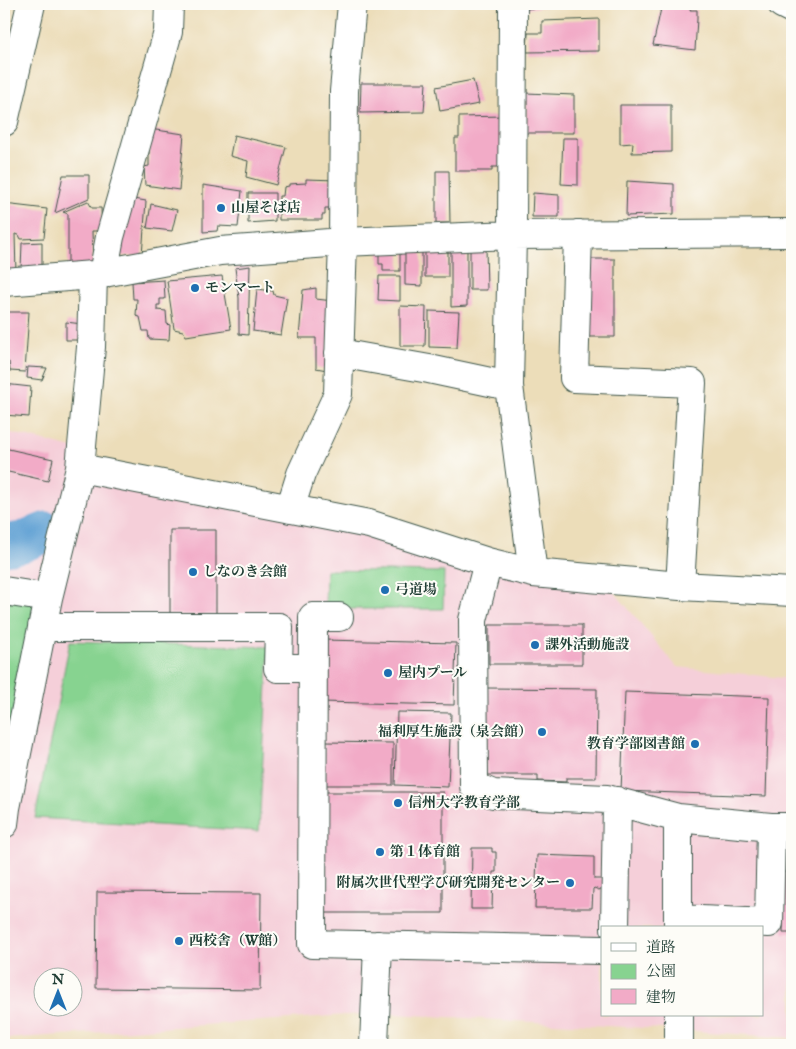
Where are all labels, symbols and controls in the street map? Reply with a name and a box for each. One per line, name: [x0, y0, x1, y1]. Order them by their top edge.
place label: 山屋そば店: [231, 199, 301, 217]
marker: 山屋そば店: [215, 202, 227, 214]
place label: モンマート: [205, 279, 275, 297]
marker: モンマート: [189, 282, 201, 294]
place label: しなのき会館: [203, 563, 287, 581]
marker: しなのき会館: [187, 566, 199, 578]
place label: 弓道場: [395, 581, 437, 599]
marker: 弓道場: [379, 584, 391, 596]
place label: 課外活動施設: [545, 636, 629, 654]
marker: 課外活動施設: [529, 639, 541, 651]
place label: 屋内プール: [398, 664, 467, 682]
marker: 屋内プール: [382, 667, 394, 679]
place label: 福利厚生施設（泉会館）: [378, 723, 532, 741]
marker: 福利厚生施設（泉会館）: [536, 726, 548, 738]
place label: 教育学部図書館: [587, 735, 685, 753]
marker: 教育学部図書館: [689, 738, 701, 750]
place label: 信州大学教育学部: [408, 794, 520, 812]
marker: 信州大学教育学部: [392, 797, 404, 809]
place label: 第１体育館: [390, 843, 460, 861]
marker: 第１体育館: [374, 846, 386, 858]
place label: 附属次世代型学び研究開発センター: [337, 874, 560, 892]
marker: 附属次世代型学び研究開発センター: [564, 877, 576, 889]
legend: [601, 926, 764, 1016]
place label: 西校舎（W館）: [189, 932, 286, 950]
marker: 西校舎（W館）: [173, 935, 185, 947]
text: 道路: [646, 938, 676, 957]
text: 公園: [646, 962, 676, 981]
north arrow: [32, 966, 82, 1016]
text: N: [51, 971, 64, 989]
text: 建物: [646, 988, 676, 1007]

